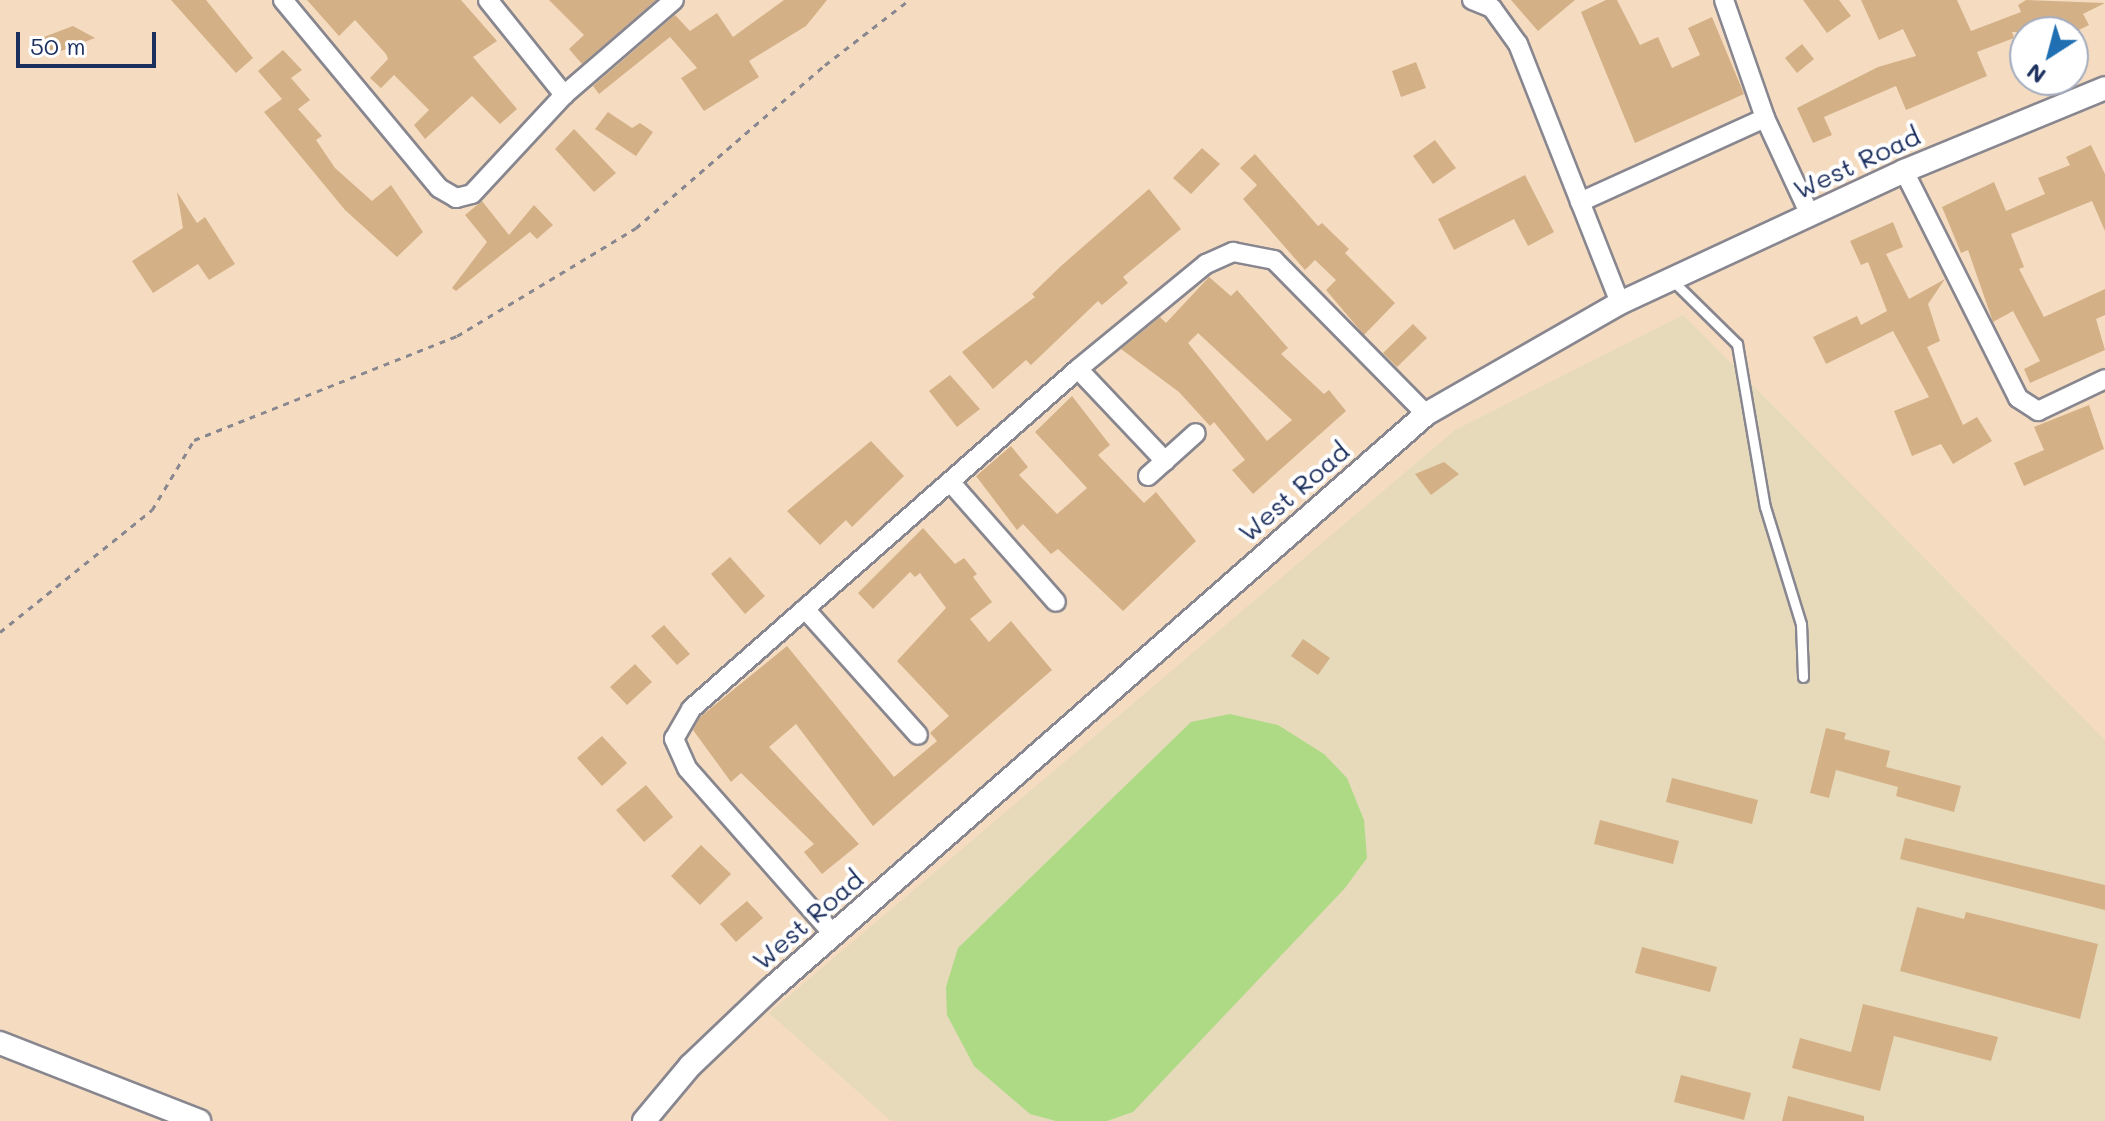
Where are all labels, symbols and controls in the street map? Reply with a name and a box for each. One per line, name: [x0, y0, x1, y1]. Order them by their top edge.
scale bar: [20, 16, 160, 66]
north arrow: [2009, 16, 2089, 96]
text: 50 m: [30, 30, 86, 61]
text: N: [2021, 58, 2051, 91]
street label: West Road: [1789, 120, 1925, 206]
street label: West Road: [1232, 436, 1356, 548]
street label: West Road: [746, 864, 870, 976]

